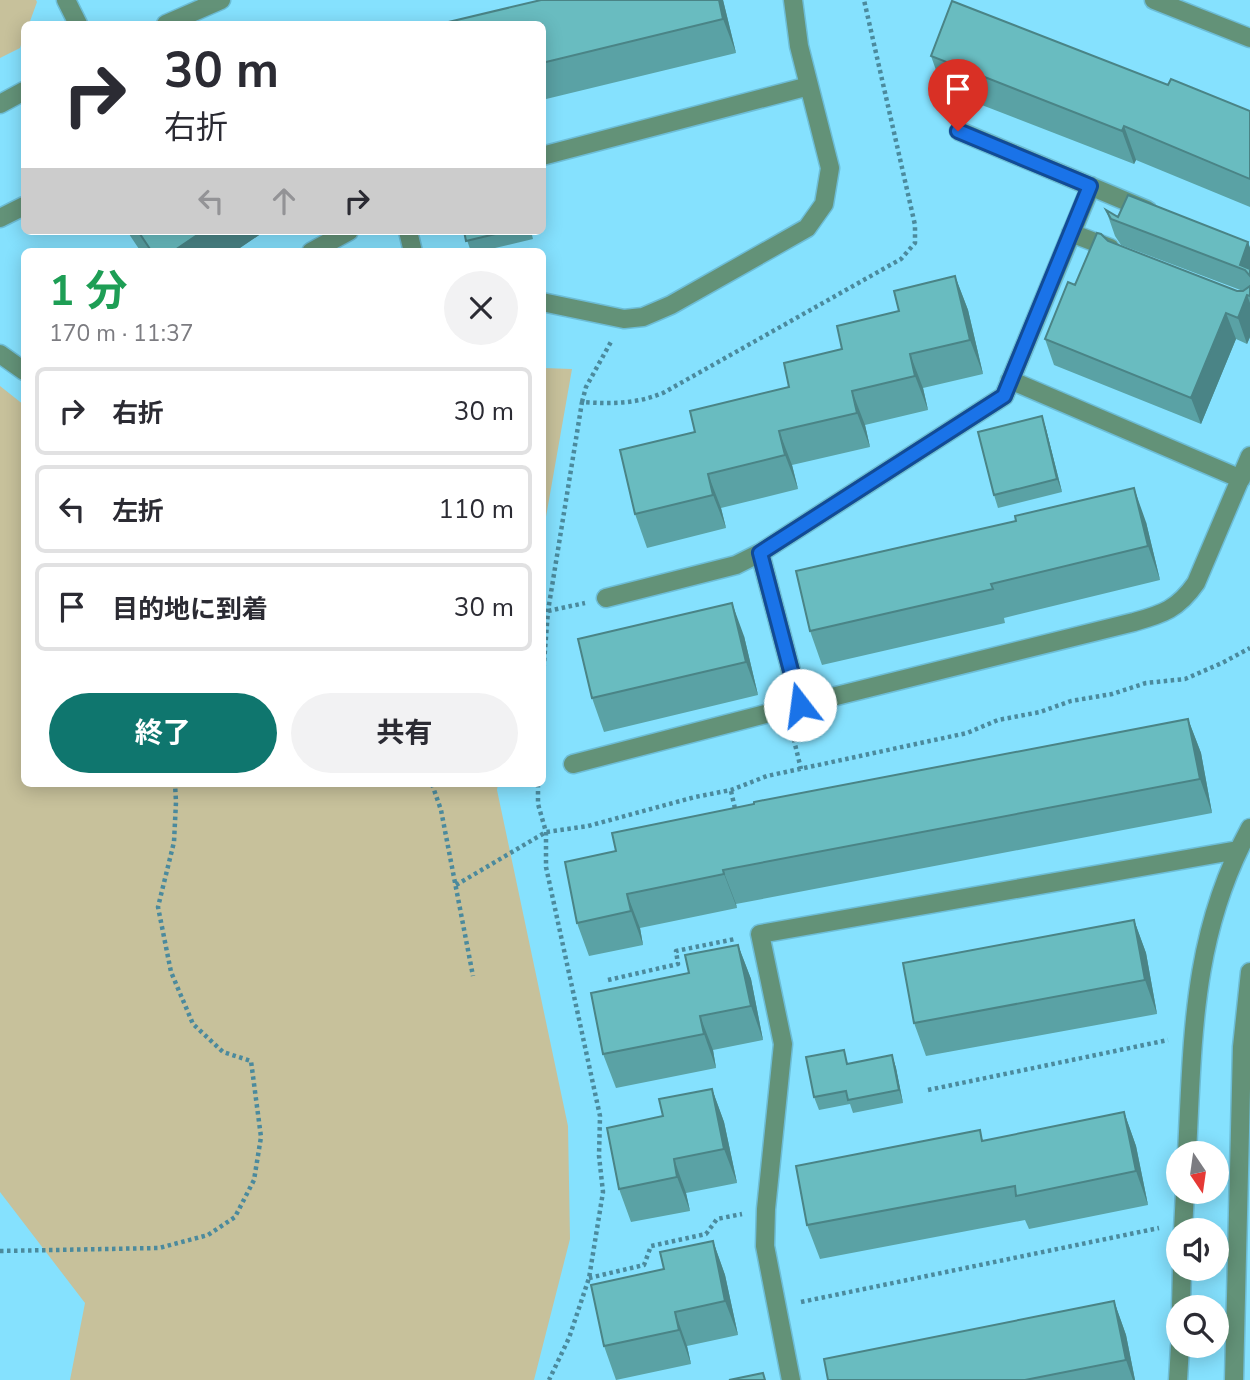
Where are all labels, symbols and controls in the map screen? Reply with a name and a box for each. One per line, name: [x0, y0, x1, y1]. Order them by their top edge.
text: 30 m: [164, 37, 279, 104]
icon: right: [49, 49, 140, 140]
pin: [928, 59, 988, 131]
icon: arrive: [939, 70, 977, 108]
text: 右折: [164, 106, 228, 149]
icon: left: [192, 182, 230, 220]
icon: ahead: [265, 182, 303, 220]
icon: right: [338, 182, 376, 220]
text: 1 分: [49, 263, 128, 320]
button: close: [444, 271, 518, 345]
text: 170 m · 11:37: [49, 318, 194, 349]
icon: right: [53, 392, 91, 430]
text: 30 m: [454, 394, 514, 429]
text: 右折: [112, 396, 164, 431]
icon: left: [53, 490, 91, 528]
text: 110 m: [438, 492, 514, 527]
text: 左折: [112, 494, 164, 529]
icon: arrive: [53, 588, 91, 626]
text: 30 m: [454, 590, 514, 625]
text: 目的地に到着: [112, 592, 268, 627]
position arrow: [763, 668, 837, 742]
button: 終了: [49, 693, 277, 773]
button: 共有: [291, 693, 518, 773]
north arrow: [1166, 1141, 1228, 1204]
map controls: [1166, 1141, 1229, 1358]
button: sound: [1166, 1218, 1229, 1281]
button: search: [1166, 1295, 1229, 1358]

